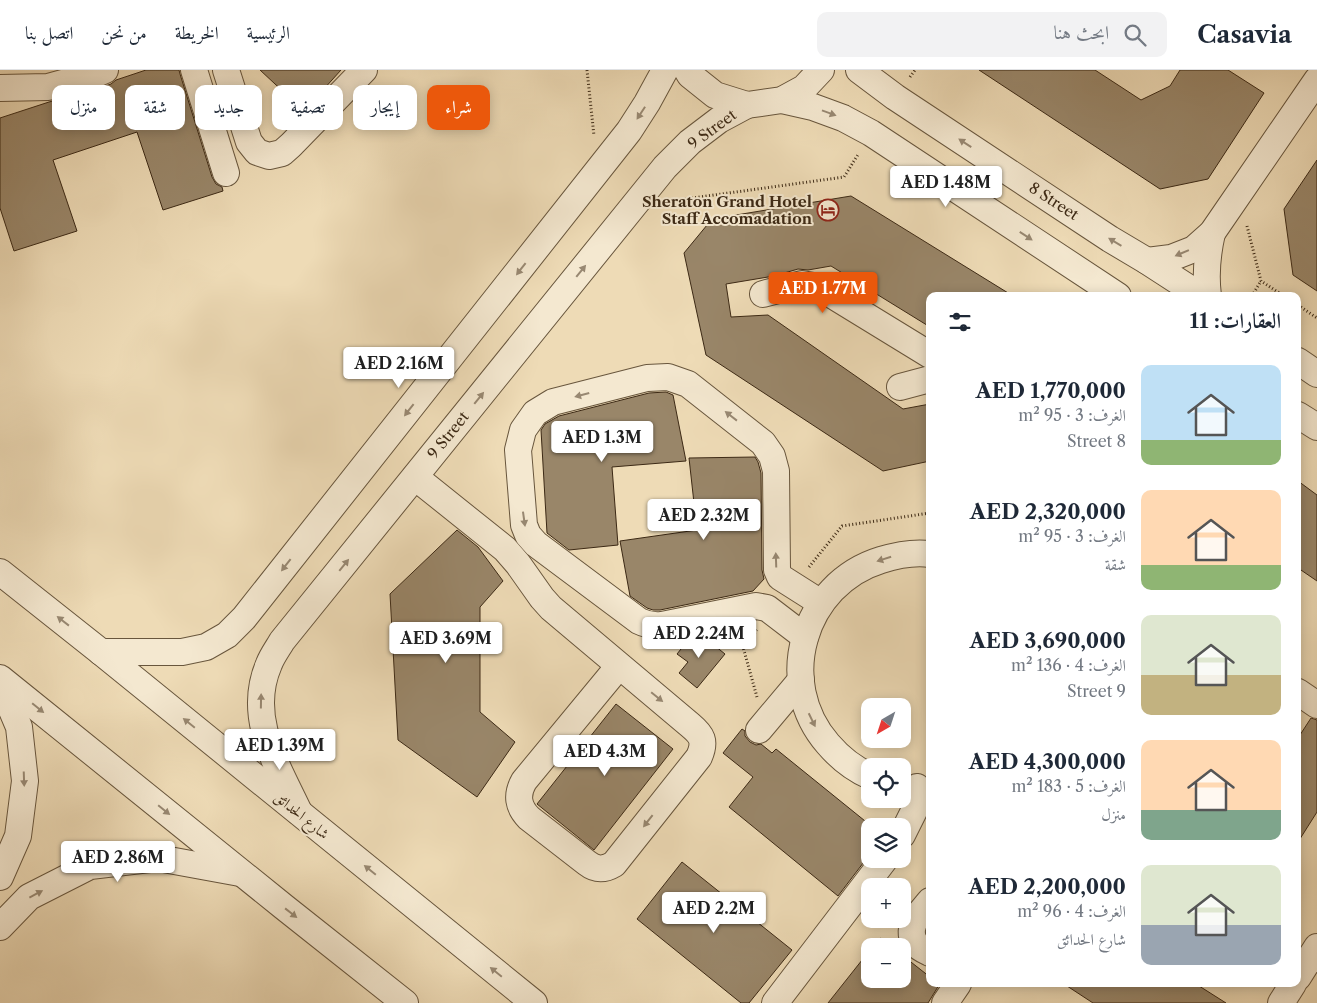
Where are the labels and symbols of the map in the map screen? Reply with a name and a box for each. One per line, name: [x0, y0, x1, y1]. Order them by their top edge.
street label: 9 Street: [684, 105, 741, 153]
one-way arrow: [637, 106, 646, 119]
one-way arrow: [822, 109, 837, 117]
one-way arrow: [958, 138, 972, 148]
pin: AED 1.48M: [889, 166, 1003, 208]
street label: 8 Street: [1026, 178, 1083, 224]
place label: Sheraton Grand Hotel Staff Accomadation: [642, 192, 813, 228]
hotel icon: Sheraton Grand Hotel Staff Accomadation: [816, 198, 840, 222]
one-way arrow: [1019, 231, 1033, 241]
one-way arrow: [1109, 237, 1122, 246]
one-way arrow: [1175, 250, 1189, 258]
one-way arrow: [515, 262, 526, 275]
one-way arrow: [576, 265, 587, 278]
pin: AED 1.77M: [766, 272, 880, 314]
pin: AED 2.16M: [342, 346, 456, 389]
one-way arrow: [473, 391, 484, 404]
one-way arrow: [575, 391, 590, 399]
one-way arrow: [403, 403, 414, 416]
street label: 9 Street: [423, 407, 473, 462]
one-way arrow: [725, 411, 738, 422]
pin: AED 1.3M: [550, 420, 654, 463]
pin: AED 2.32M: [647, 498, 761, 541]
one-way arrow: [520, 512, 528, 528]
one-way arrow: [772, 552, 780, 568]
one-way arrow: [876, 556, 891, 563]
one-way arrow: [281, 558, 292, 571]
one-way arrow: [338, 559, 349, 572]
one-way arrow: [57, 616, 70, 627]
pin: AED 2.24M: [642, 616, 756, 659]
pin: AED 3.69M: [389, 622, 503, 664]
one-way arrow: [650, 692, 663, 703]
one-way arrow: [257, 693, 265, 709]
north arrow: [861, 698, 911, 748]
one-way arrow: [31, 703, 44, 714]
one-way arrow: [809, 713, 817, 727]
one-way arrow: [183, 718, 196, 729]
pin: AED 1.39M: [223, 728, 337, 771]
pin: AED 4.3M: [553, 734, 657, 777]
one-way arrow: [21, 771, 29, 787]
street label: شارع الحدائق: [268, 787, 333, 846]
one-way arrow: [158, 805, 171, 816]
one-way arrow: [643, 814, 654, 827]
pin: AED 2.86M: [61, 840, 175, 883]
one-way arrow: [364, 864, 377, 875]
one-way arrow: [28, 890, 43, 898]
pin: AED 2.2M: [662, 892, 766, 934]
one-way arrow: [284, 907, 297, 918]
one-way arrow: [490, 967, 503, 978]

